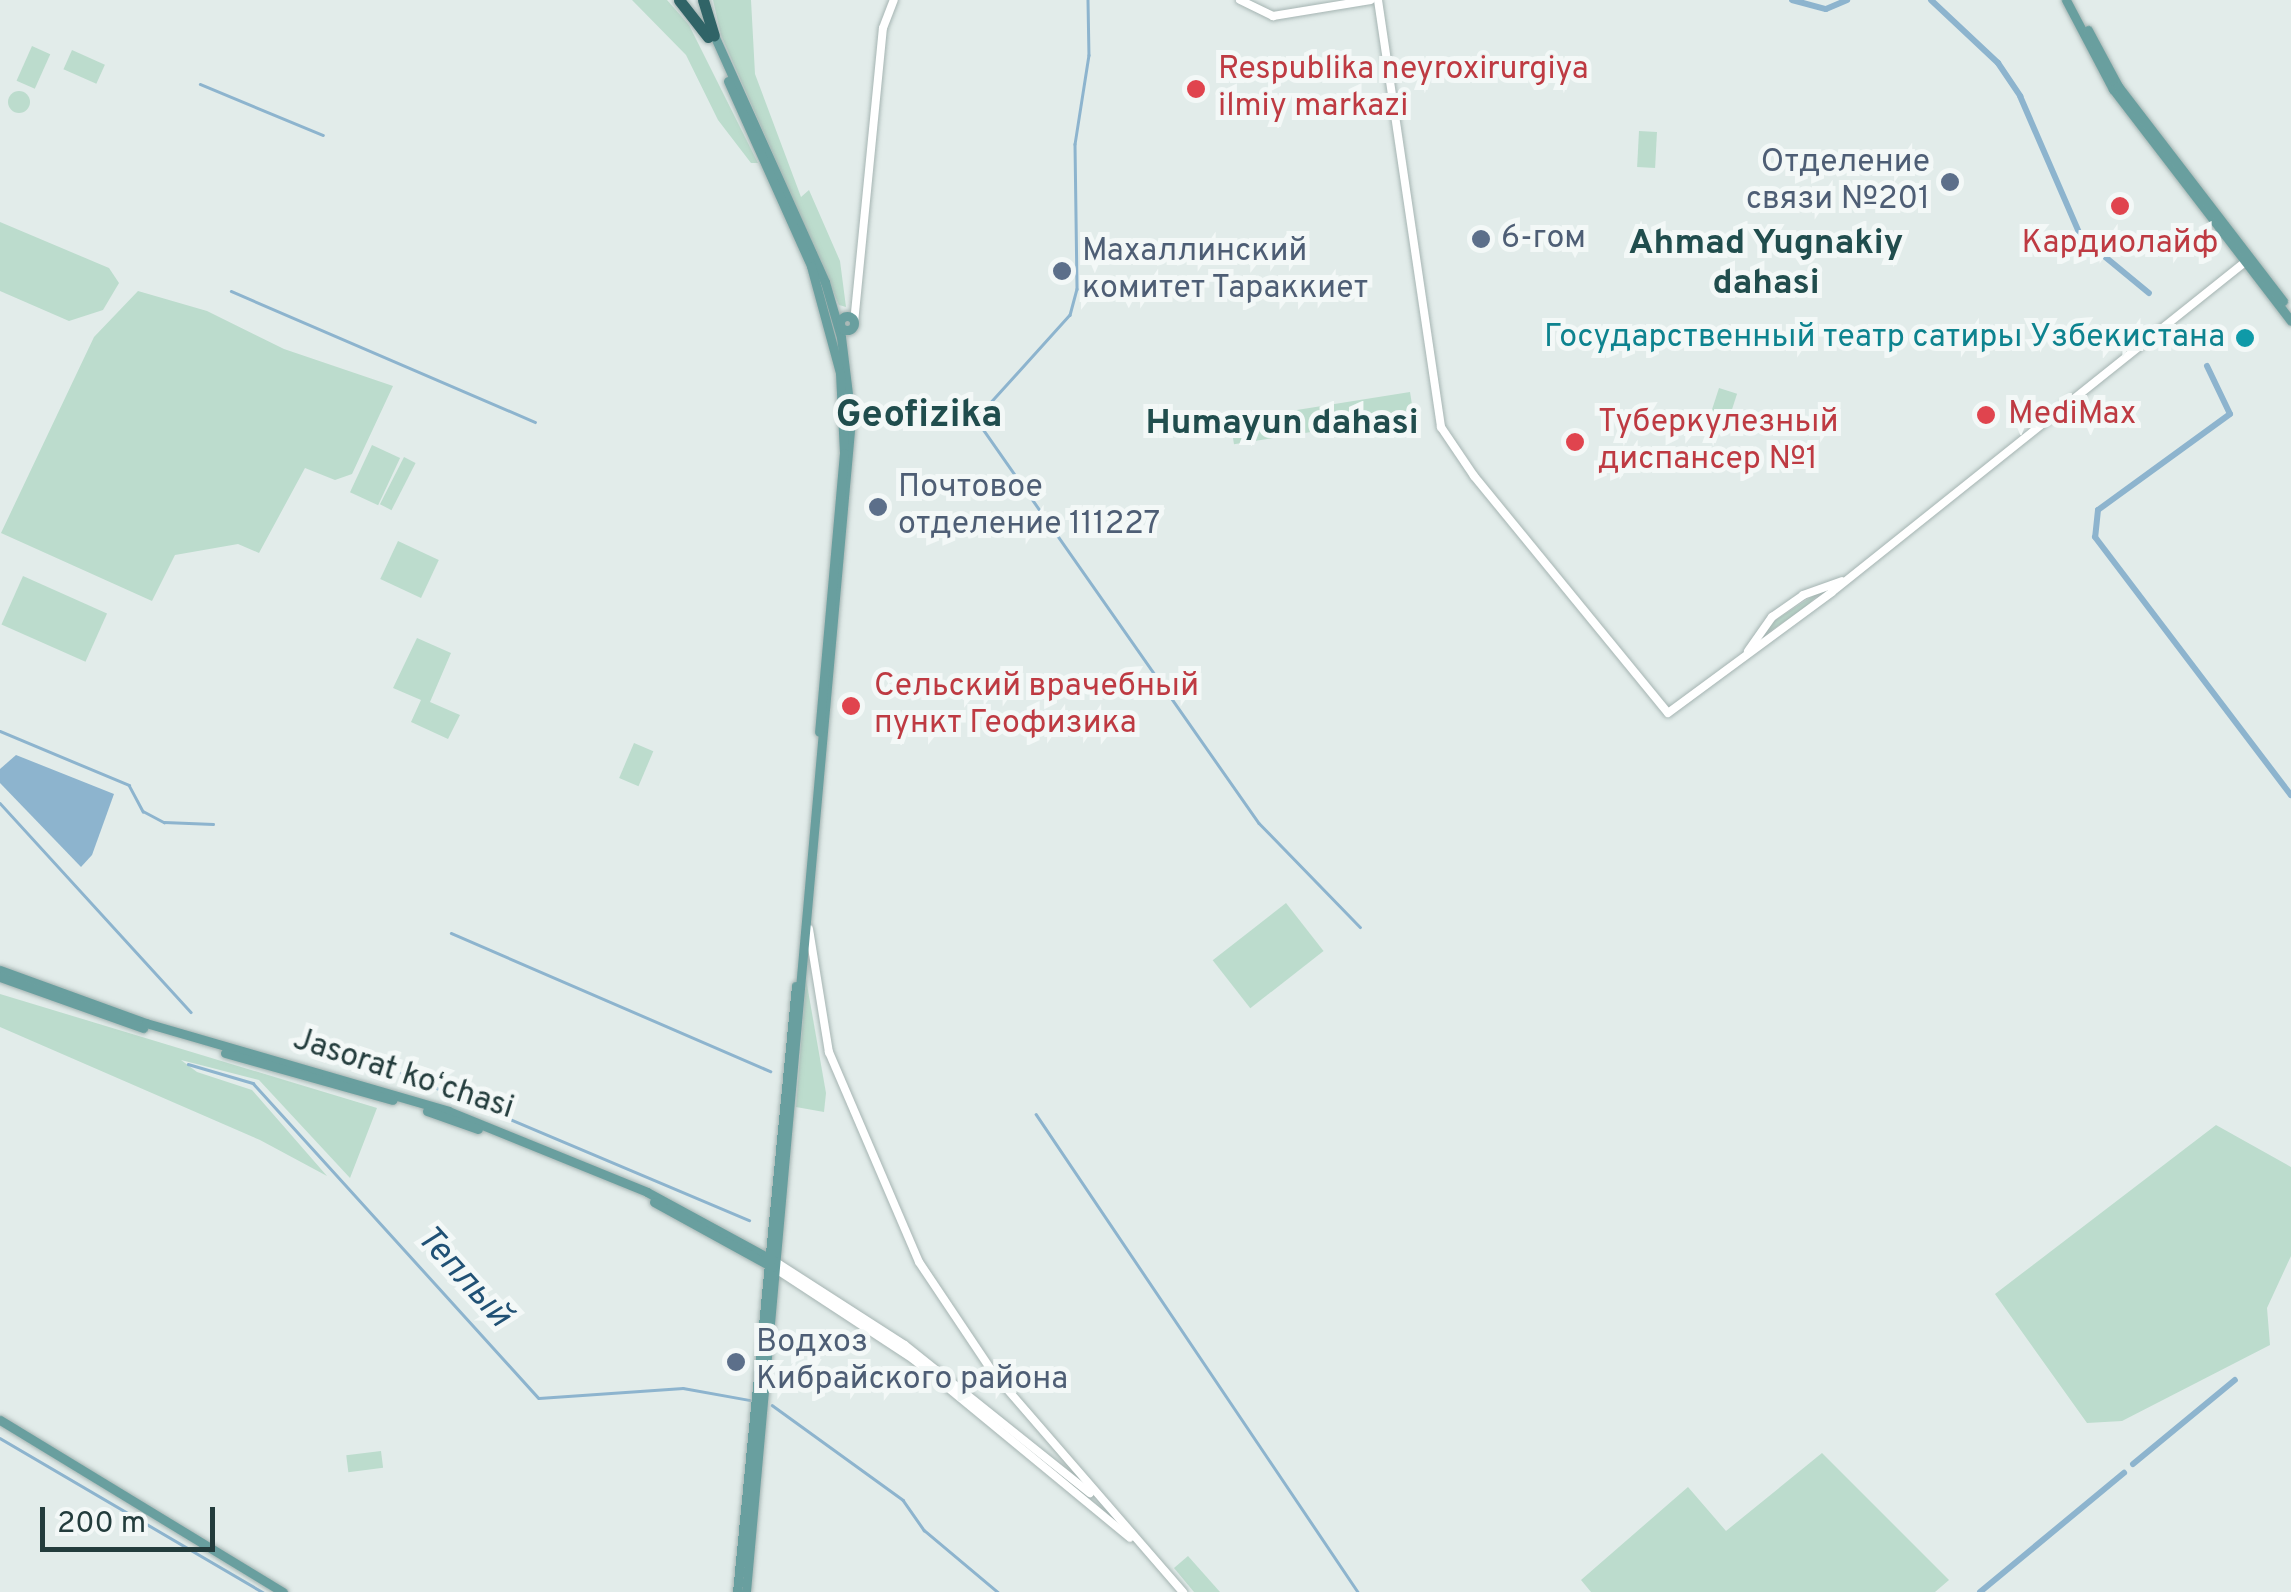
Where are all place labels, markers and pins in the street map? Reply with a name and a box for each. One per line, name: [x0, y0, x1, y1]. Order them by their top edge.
place label: Respublika neyroxirurgiya ilmiy markazi: [1218, 52, 1589, 127]
marker: Respublika neyroxirurgiya ilmiy markazi: [1183, 76, 1209, 102]
place label: Отделение связи №201: [1746, 145, 1930, 220]
marker: Отделение связи №201: [1939, 171, 1961, 193]
marker: Кардиолайф: [2107, 193, 2133, 219]
place label: 6-гом: [1501, 220, 1586, 258]
place label: Кардиолайф: [2022, 225, 2218, 263]
marker: 6-гом: [1470, 228, 1492, 250]
place label: Махаллинский комитет Тараккиет: [1082, 234, 1370, 309]
marker: Махаллинский комитет Тараккиет: [1051, 260, 1073, 282]
place label: Государственный театр сатиры Узбекистана: [1544, 319, 2225, 357]
marker: Государственный театр сатиры Узбекистана: [2234, 327, 2256, 349]
place label: MediMax: [2008, 396, 2136, 434]
marker: MediMax: [1973, 402, 1999, 428]
place label: Туберкулезный диспансер №1: [1598, 405, 1838, 480]
marker: Туберкулезный диспансер №1: [1562, 429, 1588, 455]
place label: Почтовое отделение 111227: [898, 470, 1160, 545]
marker: Почтовое отделение 111227: [867, 496, 889, 518]
place label: Сельский врачебный пункт Геофизика: [874, 669, 1199, 744]
marker: Сельский врачебный пункт Геофизика: [838, 693, 864, 719]
place label: Водхоз Кибрайского района: [756, 1325, 1068, 1400]
marker: Водхоз Кибрайского района: [725, 1351, 747, 1373]

